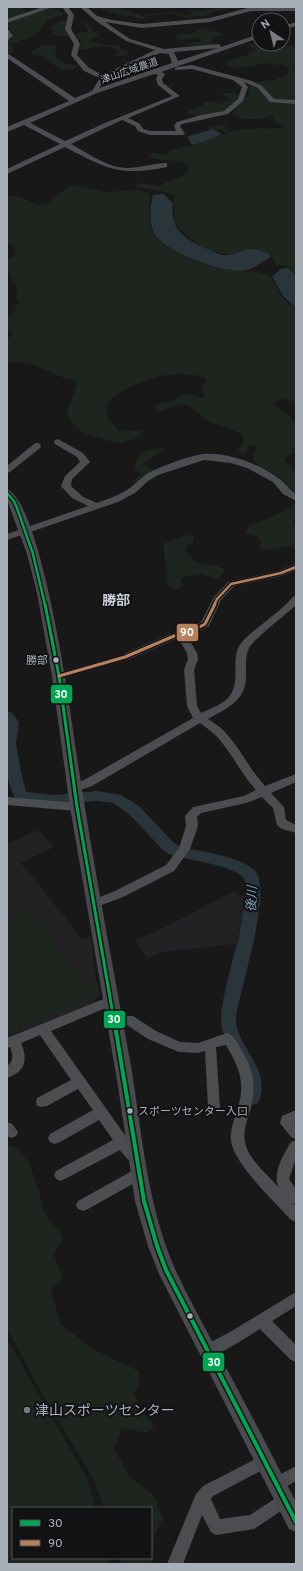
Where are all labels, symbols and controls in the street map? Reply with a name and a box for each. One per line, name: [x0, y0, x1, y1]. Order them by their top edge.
north arrow: [251, 12, 291, 52]
text: N: [259, 17, 273, 33]
street label: 津山広域農道: [99, 56, 160, 87]
district label: 勝部: [102, 593, 130, 610]
line badge: 90: [176, 623, 199, 642]
text: 90: [180, 626, 194, 640]
place label: 勝部: [26, 654, 48, 668]
marker: 勝部: [51, 655, 61, 665]
line badge: 30: [50, 684, 73, 704]
text: 30: [54, 688, 68, 702]
water label: 後川: [244, 884, 262, 913]
line badge: 30: [103, 1010, 126, 1029]
text: 30: [107, 1013, 121, 1027]
place label: スポーツセンター入口: [138, 1105, 248, 1119]
marker: スポーツセンター入口: [125, 1106, 135, 1116]
unlabelled marker: [185, 1311, 195, 1321]
line badge: 30: [202, 1352, 225, 1372]
text: 30: [207, 1356, 221, 1370]
place label: 津山スポーツセンター: [35, 1403, 175, 1420]
marker: 津山スポーツセンター: [22, 1405, 32, 1415]
legend: [12, 1507, 152, 1559]
text: 30: [48, 1516, 63, 1532]
text: 90: [48, 1536, 63, 1552]

